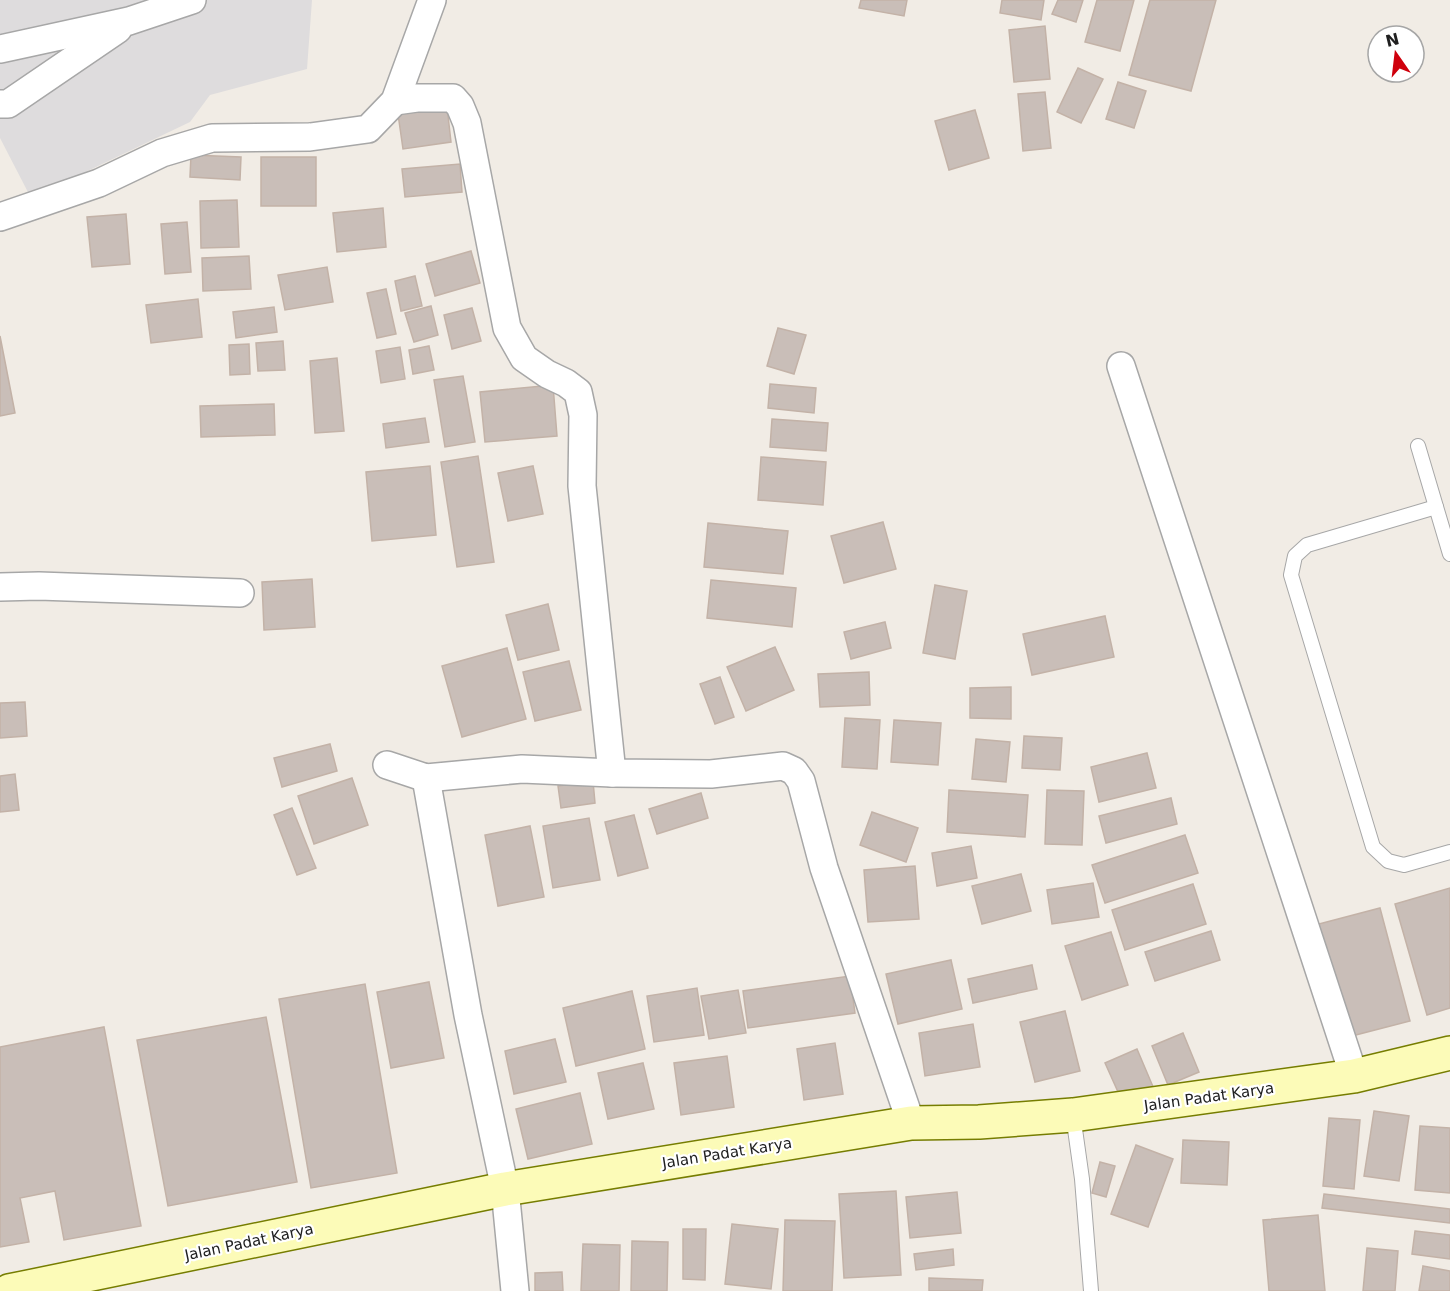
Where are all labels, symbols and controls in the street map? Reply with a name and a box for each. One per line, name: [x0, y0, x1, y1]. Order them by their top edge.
north arrow: [1366, 24, 1426, 84]
text: N: [1384, 29, 1401, 51]
street label: Jalan Padat Karya: [1142, 1079, 1275, 1115]
street label: Jalan Padat Karya: [660, 1134, 793, 1172]
street label: Jalan Padat Karya: [182, 1220, 315, 1265]

